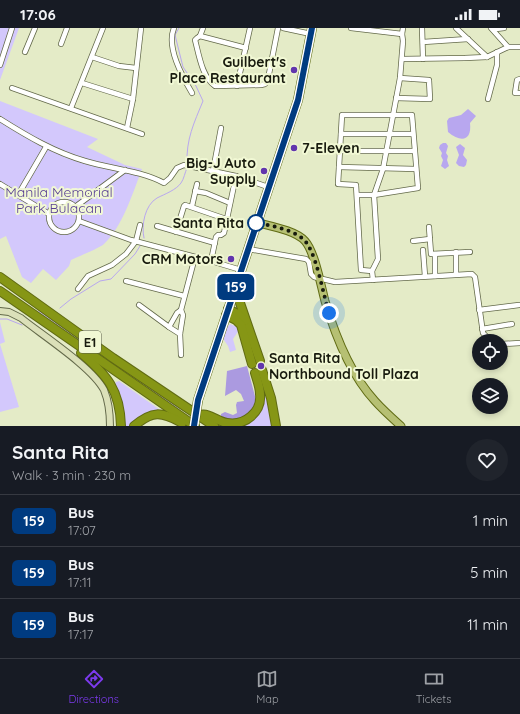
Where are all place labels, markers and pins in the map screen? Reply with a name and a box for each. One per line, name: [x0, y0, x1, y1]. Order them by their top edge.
place label: Guilbert's Place Restaurant: [170, 53, 286, 87]
marker: Guilbert's Place Restaurant: [289, 65, 299, 75]
place label: 7-Eleven: [302, 139, 359, 157]
marker: 7-Eleven: [289, 143, 299, 153]
place label: Big-J Auto Supply: [186, 154, 256, 188]
marker: Big-J Auto Supply: [259, 166, 269, 176]
place label: Santa Rita: [173, 214, 244, 232]
marker: Santa Rita: [247, 214, 265, 232]
place label: CRM Motors: [142, 250, 223, 268]
marker: CRM Motors: [226, 254, 236, 264]
place label: Santa Rita Northbound Toll Plaza: [269, 349, 419, 383]
marker: Santa Rita Northbound Toll Plaza: [256, 361, 266, 371]

